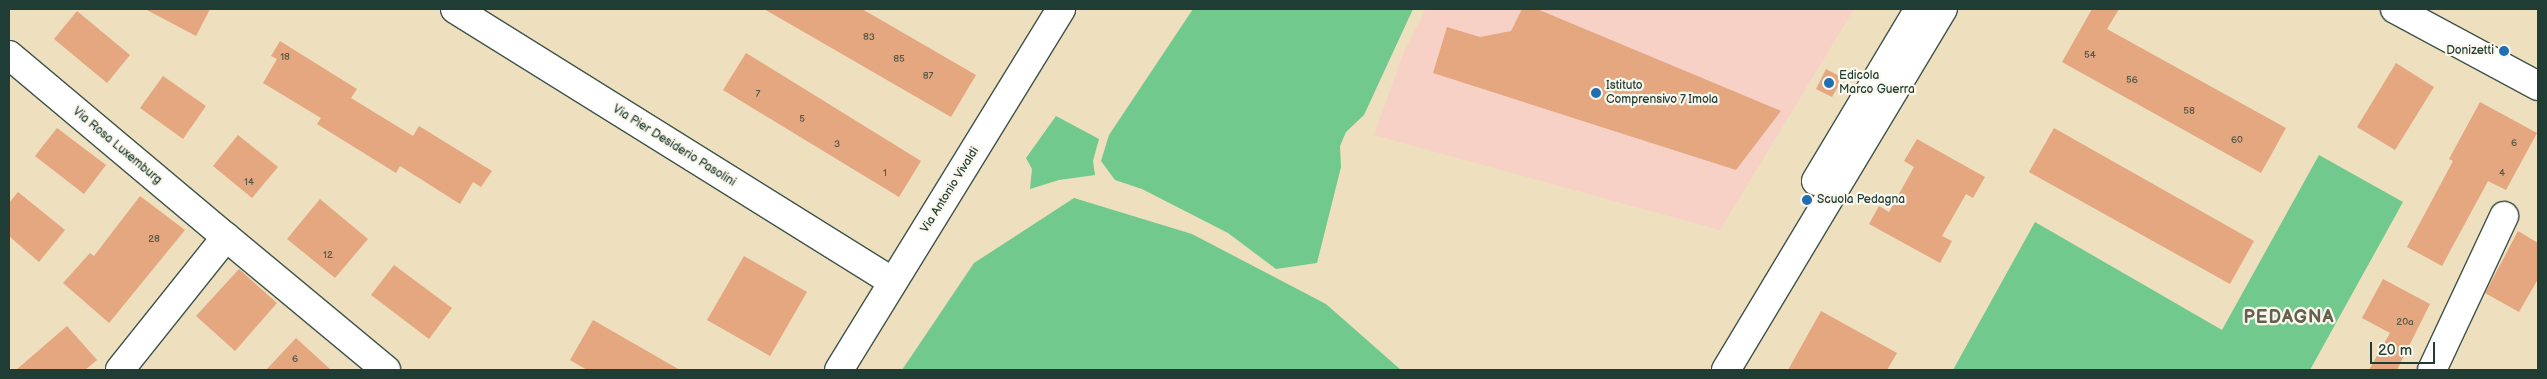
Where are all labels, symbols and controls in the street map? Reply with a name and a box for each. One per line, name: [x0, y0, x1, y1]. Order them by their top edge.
house number: 83: [863, 32, 875, 44]
place label: Donizetti: [2446, 44, 2494, 58]
marker: Donizetti: [2498, 45, 2510, 57]
house number: 54: [2084, 50, 2096, 62]
house number: 18: [280, 52, 290, 64]
house number: 85: [893, 54, 905, 66]
place label: Edicola Marco Guerra: [1839, 69, 1915, 97]
house number: 87: [923, 71, 933, 83]
house number: 56: [2126, 75, 2138, 87]
marker: Edicola Marco Guerra: [1823, 77, 1835, 89]
place label: Istituto Comprensivo 7 Imola: [1606, 79, 1719, 107]
marker: Istituto Comprensivo 7 Imola: [1590, 87, 1602, 99]
house number: 7: [756, 89, 760, 101]
street label: Via Pier Desiderio Pasolini: [610, 102, 738, 190]
street label: Via Rosa Luxemburg: [70, 105, 164, 187]
house number: 58: [2183, 106, 2195, 118]
house number: 5: [799, 114, 805, 126]
house number: 60: [2231, 135, 2243, 147]
house number: 6: [2511, 138, 2517, 150]
house number: 3: [834, 139, 840, 151]
street label: Via Antonio Vivaldi: [918, 144, 982, 236]
house number: 1: [883, 168, 887, 180]
house number: 4: [2499, 168, 2505, 180]
house number: 14: [244, 177, 254, 189]
place label: Scuola Pedagna: [1817, 193, 1905, 207]
marker: Scuola Pedagna: [1801, 194, 1813, 206]
house number: 28: [148, 234, 160, 246]
house number: 12: [323, 250, 333, 262]
district label: PEDAGNA: [2243, 307, 2335, 329]
house number: 20a: [2396, 317, 2414, 329]
scale bar: [2372, 332, 2437, 364]
text: 20 m: [2378, 341, 2412, 360]
house number: 6: [292, 354, 298, 366]

